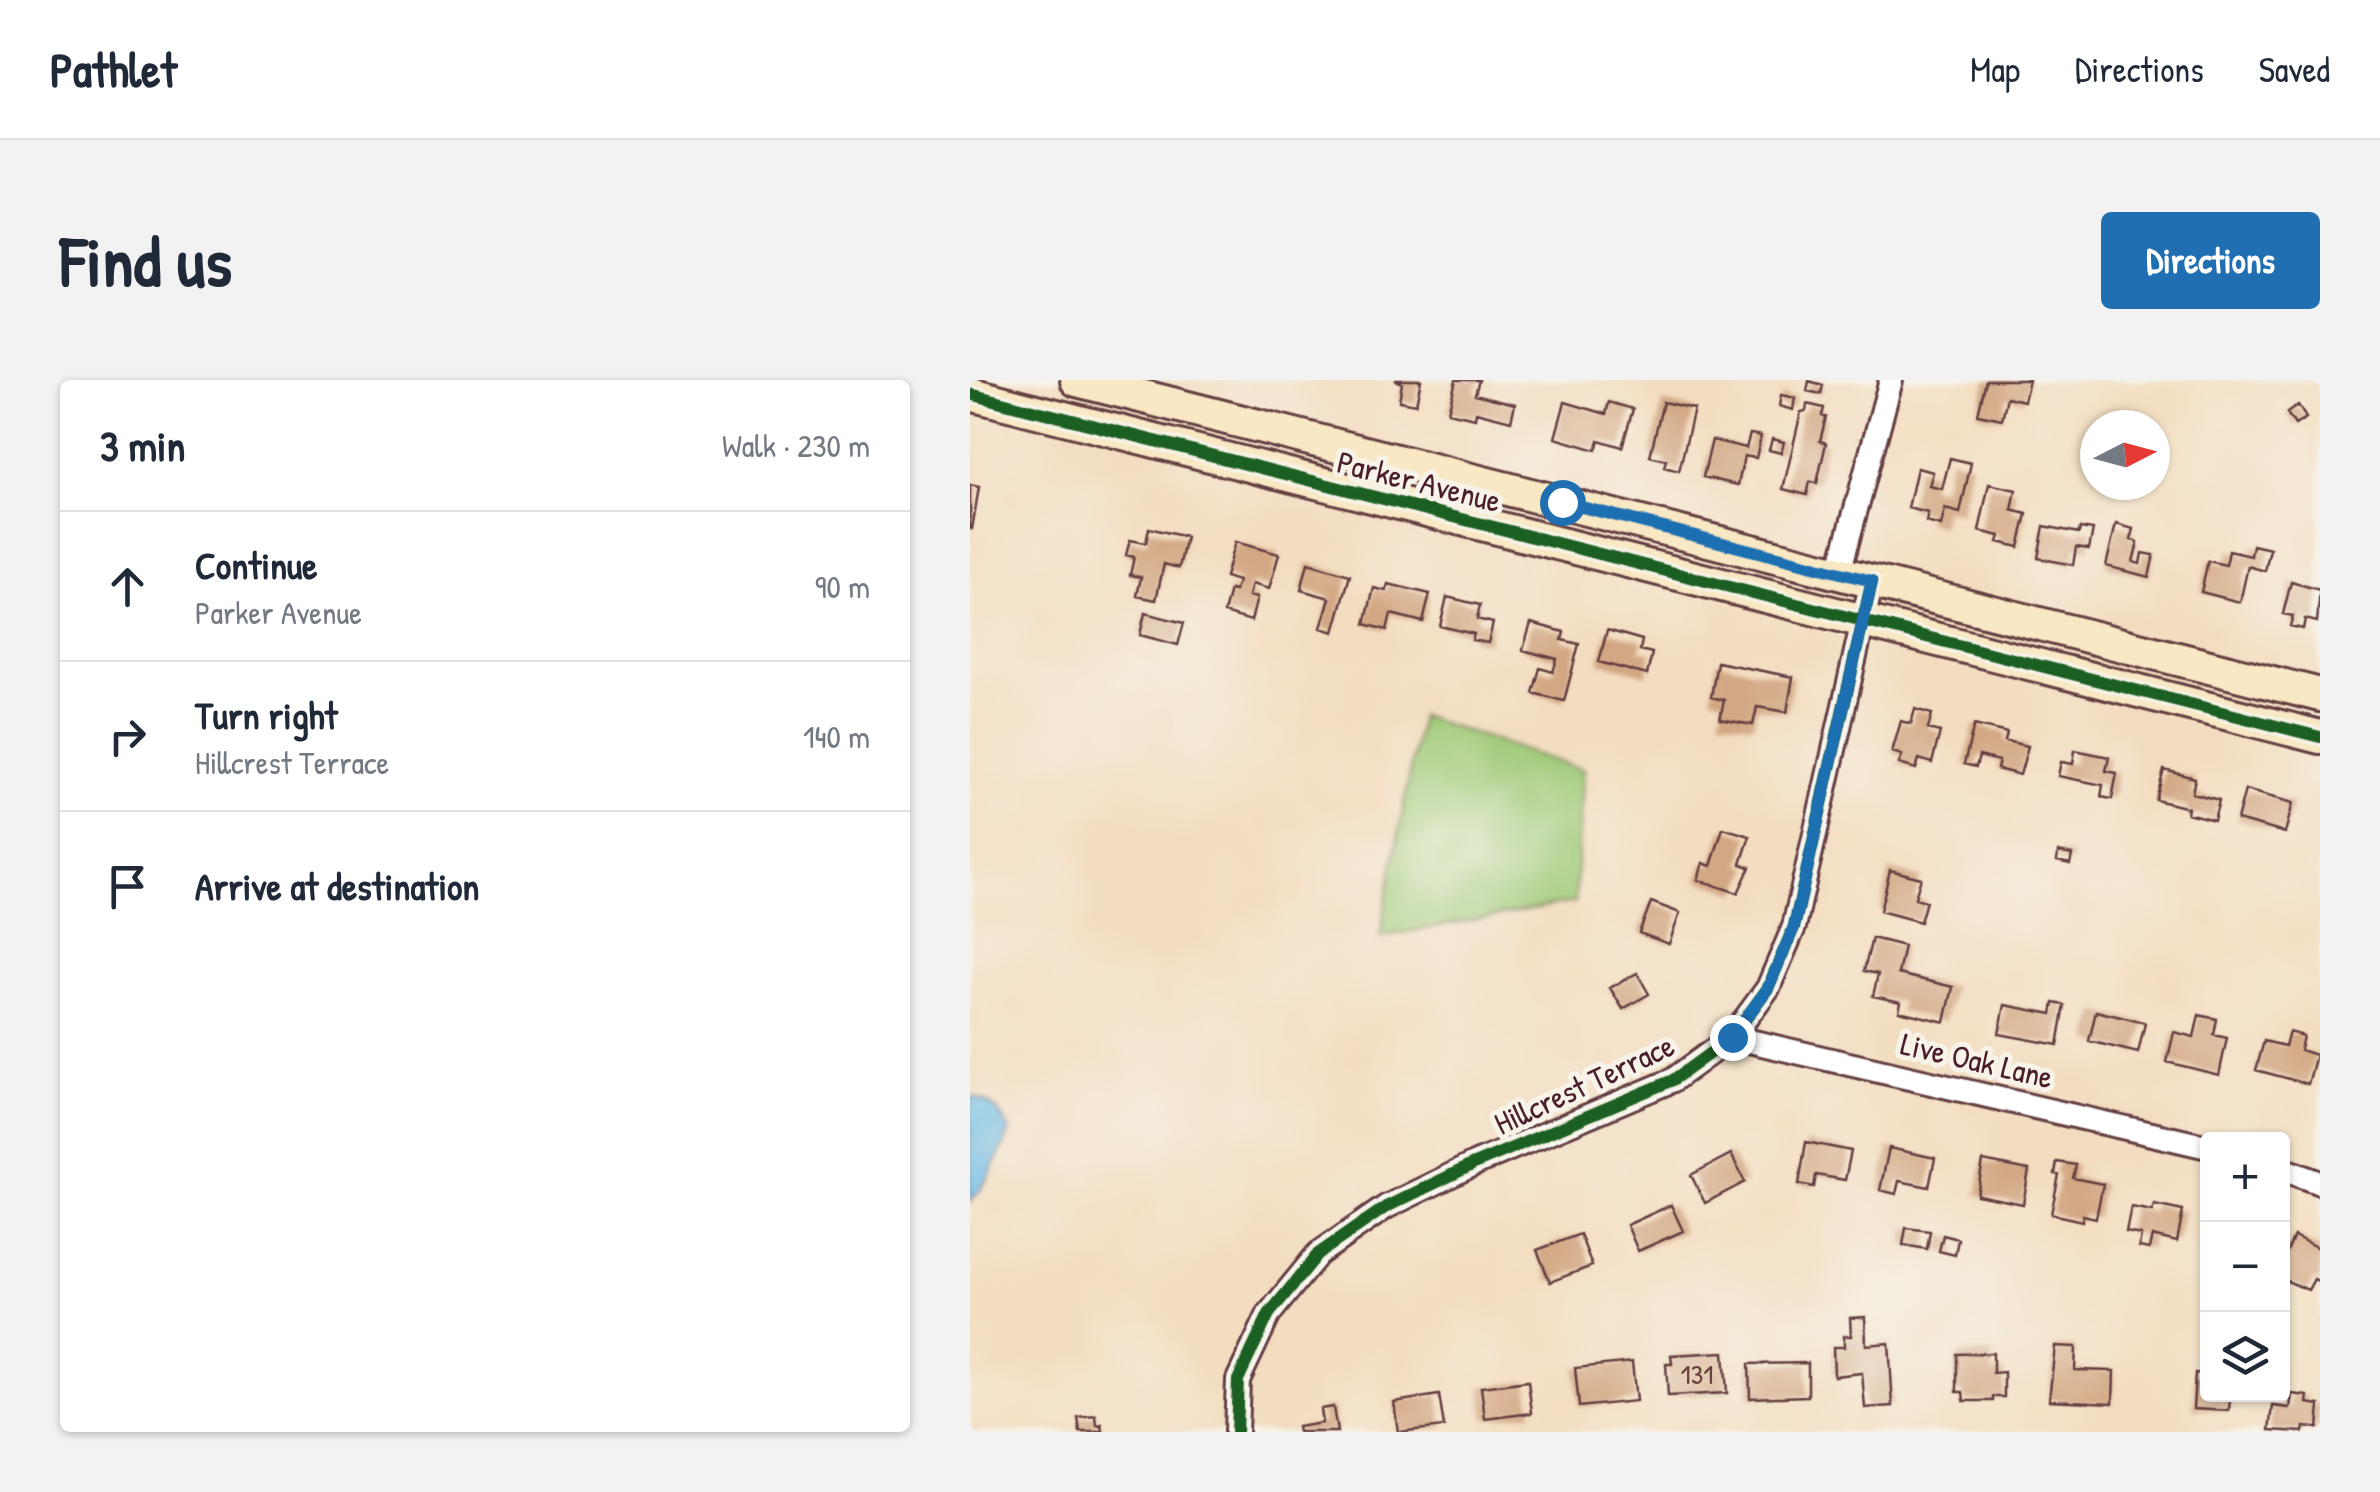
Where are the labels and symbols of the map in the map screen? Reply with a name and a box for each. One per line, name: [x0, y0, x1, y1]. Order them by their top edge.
north arrow: [2080, 410, 2170, 500]
street label: Parker Avenue: [1333, 440, 1506, 522]
route start: [1540, 480, 1586, 526]
route end: [1710, 1015, 1756, 1061]
street label: Live Oak Lane: [1897, 1022, 2057, 1098]
street label: Hillcrest Terrace: [1487, 1023, 1681, 1145]
house number: 131: [1681, 1355, 1713, 1393]

